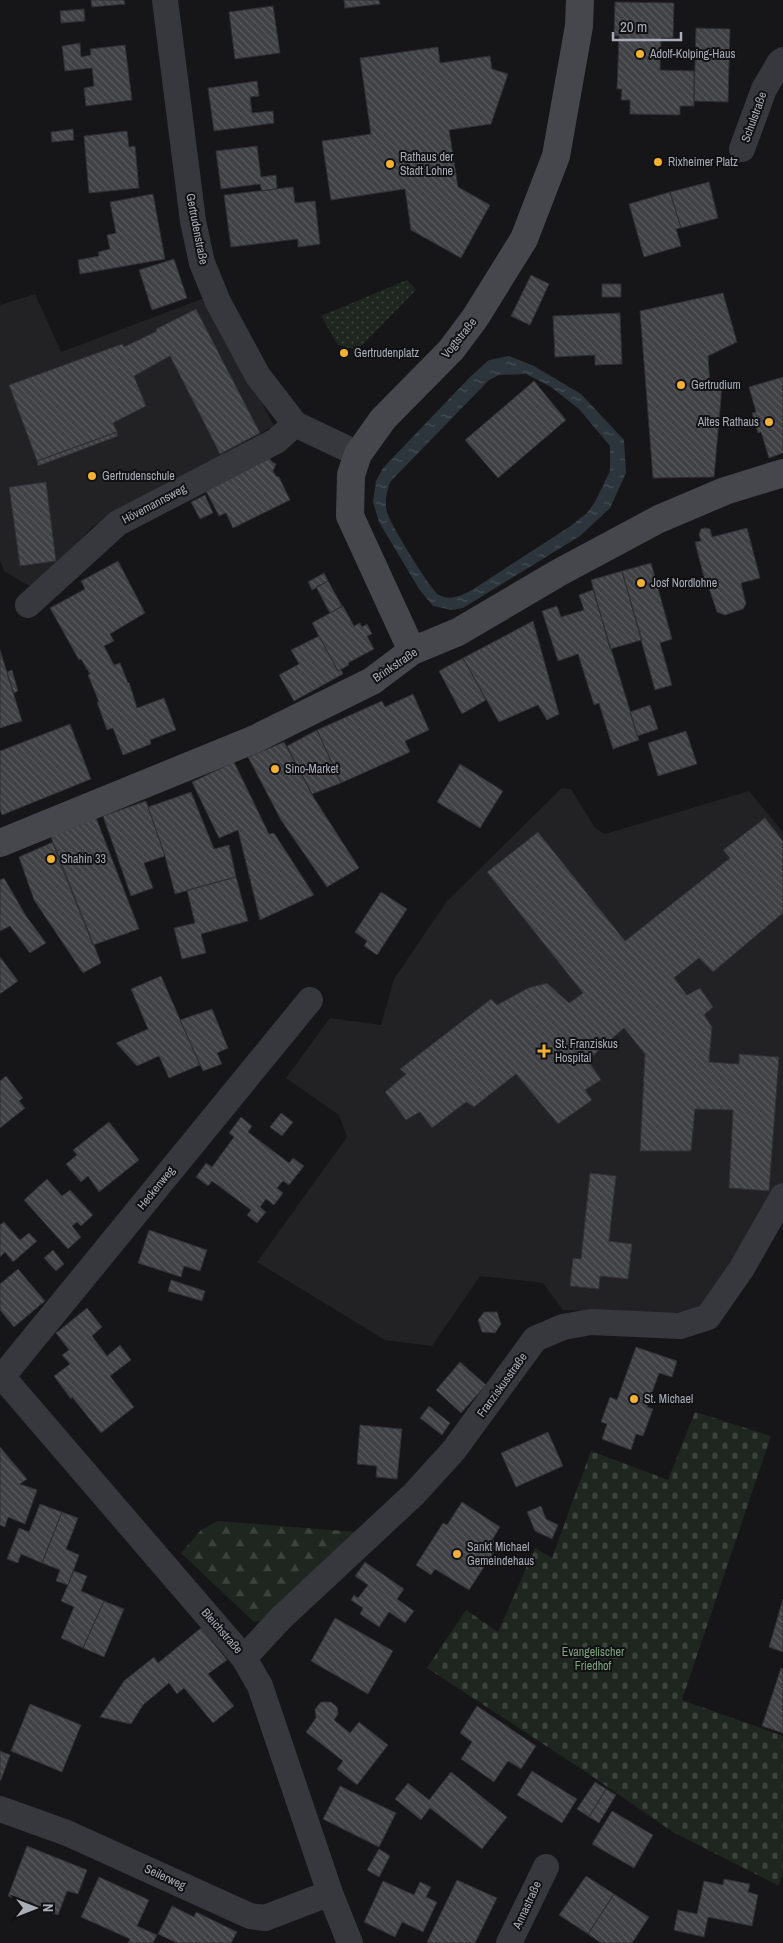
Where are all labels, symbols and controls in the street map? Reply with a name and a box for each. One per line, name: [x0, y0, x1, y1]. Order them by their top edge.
scale bar: [613, 10, 680, 42]
text: 20 m: [620, 16, 647, 37]
place label: Adolf-Kolping-Haus: [649, 46, 735, 62]
marker: Adolf-Kolping-Haus: [634, 48, 646, 60]
street label: Schulstraße: [738, 90, 770, 144]
place label: Rathaus der Stadt Lohne: [400, 149, 454, 179]
place label: Rixheimer Platz: [668, 154, 738, 170]
marker: Rixheimer Platz: [652, 156, 664, 168]
marker: Rathaus der Stadt Lohne: [384, 158, 396, 170]
street label: Gertrudenstraße: [182, 192, 212, 266]
street label: Vogtstraße: [438, 314, 480, 362]
place label: Gertrudenplatz: [354, 345, 419, 361]
marker: Gertrudenplatz: [338, 347, 350, 359]
place label: Gertrudium: [691, 377, 741, 393]
marker: Gertrudium: [675, 379, 687, 391]
place label: Altes Rathaus: [697, 414, 759, 430]
marker: Altes Rathaus: [763, 416, 775, 428]
place label: Gertrudenschule: [102, 468, 175, 484]
marker: Gertrudenschule: [86, 470, 98, 482]
street label: Hövemannsweg: [119, 480, 189, 528]
place label: Josf Nordlohne: [651, 575, 717, 591]
marker: Josf Nordlohne: [635, 577, 647, 589]
street label: Brinkstraße: [369, 644, 421, 686]
place label: Sino-Market: [285, 761, 339, 777]
marker: Sino-Market: [269, 763, 281, 775]
place label: Shahin 33: [61, 851, 106, 867]
marker: Shahin 33: [45, 853, 57, 865]
place label: St. Franziskus Hospital: [555, 1036, 618, 1066]
marker: St. Franziskus Hospital: [537, 1044, 551, 1058]
street label: Heckenweg: [134, 1163, 179, 1213]
street label: Franziskusstraße: [473, 1350, 531, 1420]
place label: St. Michael: [644, 1391, 693, 1407]
marker: St. Michael: [628, 1393, 640, 1405]
place label: Sankt Michael Gemeindehaus: [467, 1539, 534, 1569]
marker: Sankt Michael Gemeindehaus: [451, 1548, 463, 1560]
street label: Bleichstraße: [198, 1605, 246, 1657]
park label: Evangelischer Friedhof: [562, 1644, 625, 1674]
street label: Seilerweg: [142, 1861, 189, 1894]
street label: Annastraße: [509, 1879, 545, 1932]
north arrow: [10, 1883, 60, 1933]
text: N: [39, 1904, 57, 1912]

